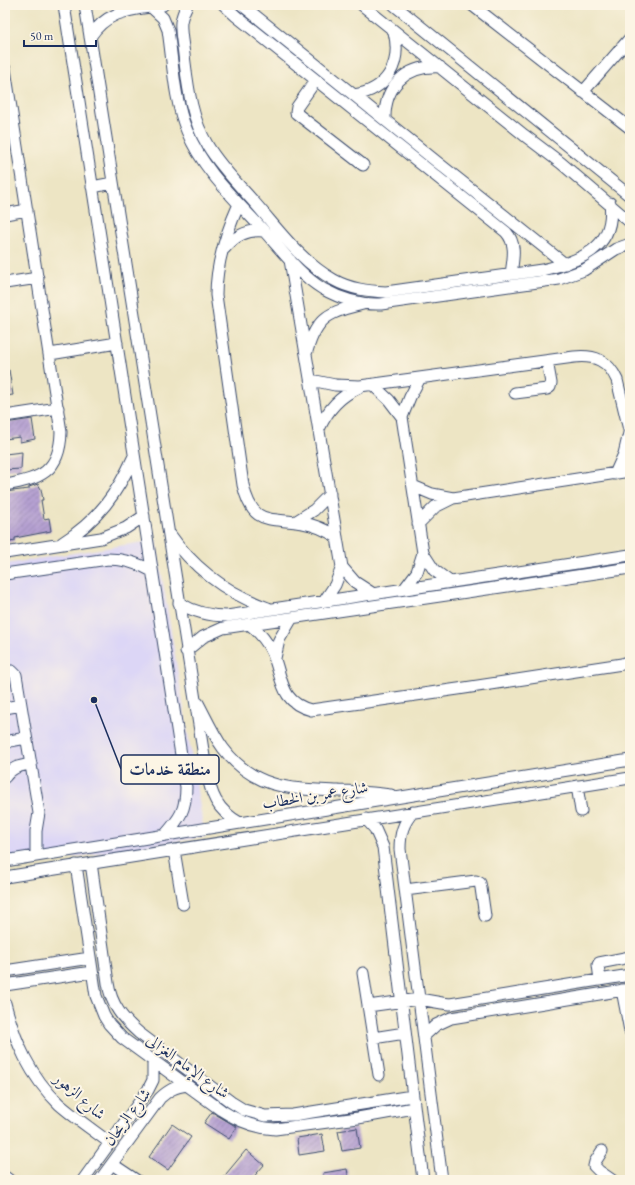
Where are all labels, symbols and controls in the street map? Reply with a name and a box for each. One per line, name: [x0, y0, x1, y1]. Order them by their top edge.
scale bar: [24, 22, 96, 48]
text: 50 m: [30, 28, 54, 44]
callout: منطقة خدمات: [121, 755, 219, 784]
text: منطقة خدمات: [129, 758, 211, 780]
street label: شارع عمر بن الخطاب: [261, 776, 370, 817]
street label: شارع الإمام الغزالى: [140, 1029, 234, 1106]
street label: شارع الزهور: [46, 1067, 110, 1126]
street label: شارع الريحان: [98, 1084, 158, 1152]

